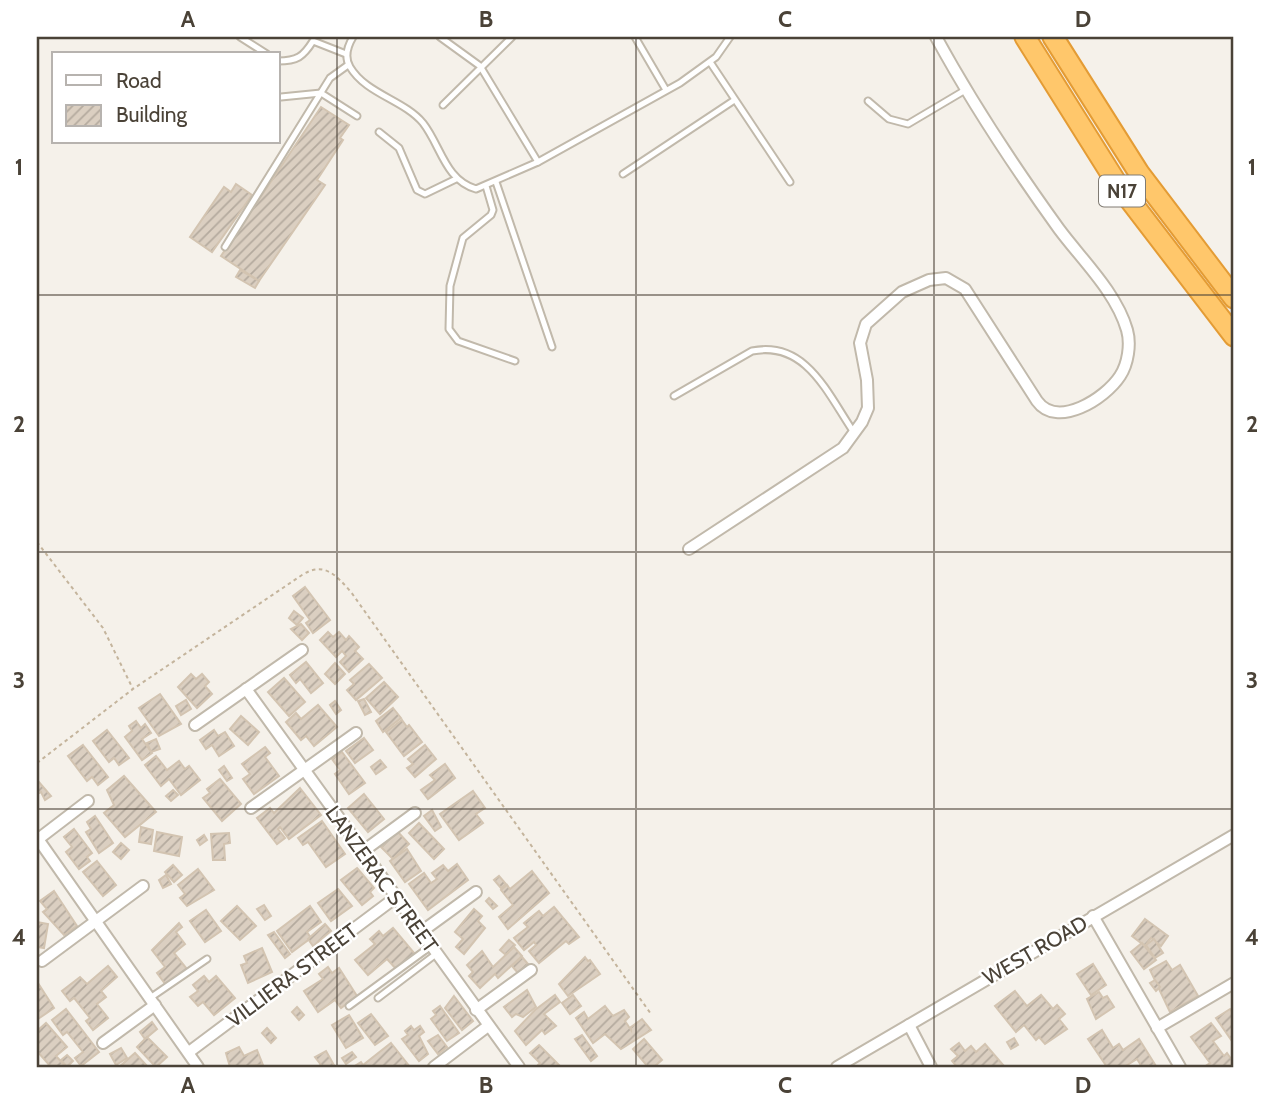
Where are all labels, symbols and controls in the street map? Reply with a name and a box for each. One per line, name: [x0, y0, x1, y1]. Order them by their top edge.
text: A: [181, 5, 196, 33]
text: B: [479, 5, 493, 33]
text: C: [778, 5, 792, 33]
text: D: [1075, 5, 1091, 33]
legend: [52, 52, 280, 144]
text: Road: [116, 68, 162, 93]
text: Building: [116, 102, 188, 127]
text: 1: [15, 153, 23, 181]
text: 1: [1248, 153, 1256, 181]
road number: N17: [1099, 176, 1145, 206]
text: 2: [13, 410, 25, 438]
text: 2: [1246, 410, 1258, 438]
text: 3: [13, 666, 25, 694]
text: 3: [1246, 666, 1258, 694]
street label: LANZERAC STREET: [320, 801, 444, 957]
street label: WEST ROAD: [978, 910, 1092, 990]
street label: VILLIERA STREET: [222, 918, 362, 1032]
text: 4: [12, 923, 26, 951]
text: 4: [1245, 923, 1259, 951]
text: A: [181, 1071, 196, 1099]
text: B: [479, 1071, 493, 1099]
text: C: [778, 1071, 792, 1099]
text: D: [1075, 1071, 1091, 1099]

